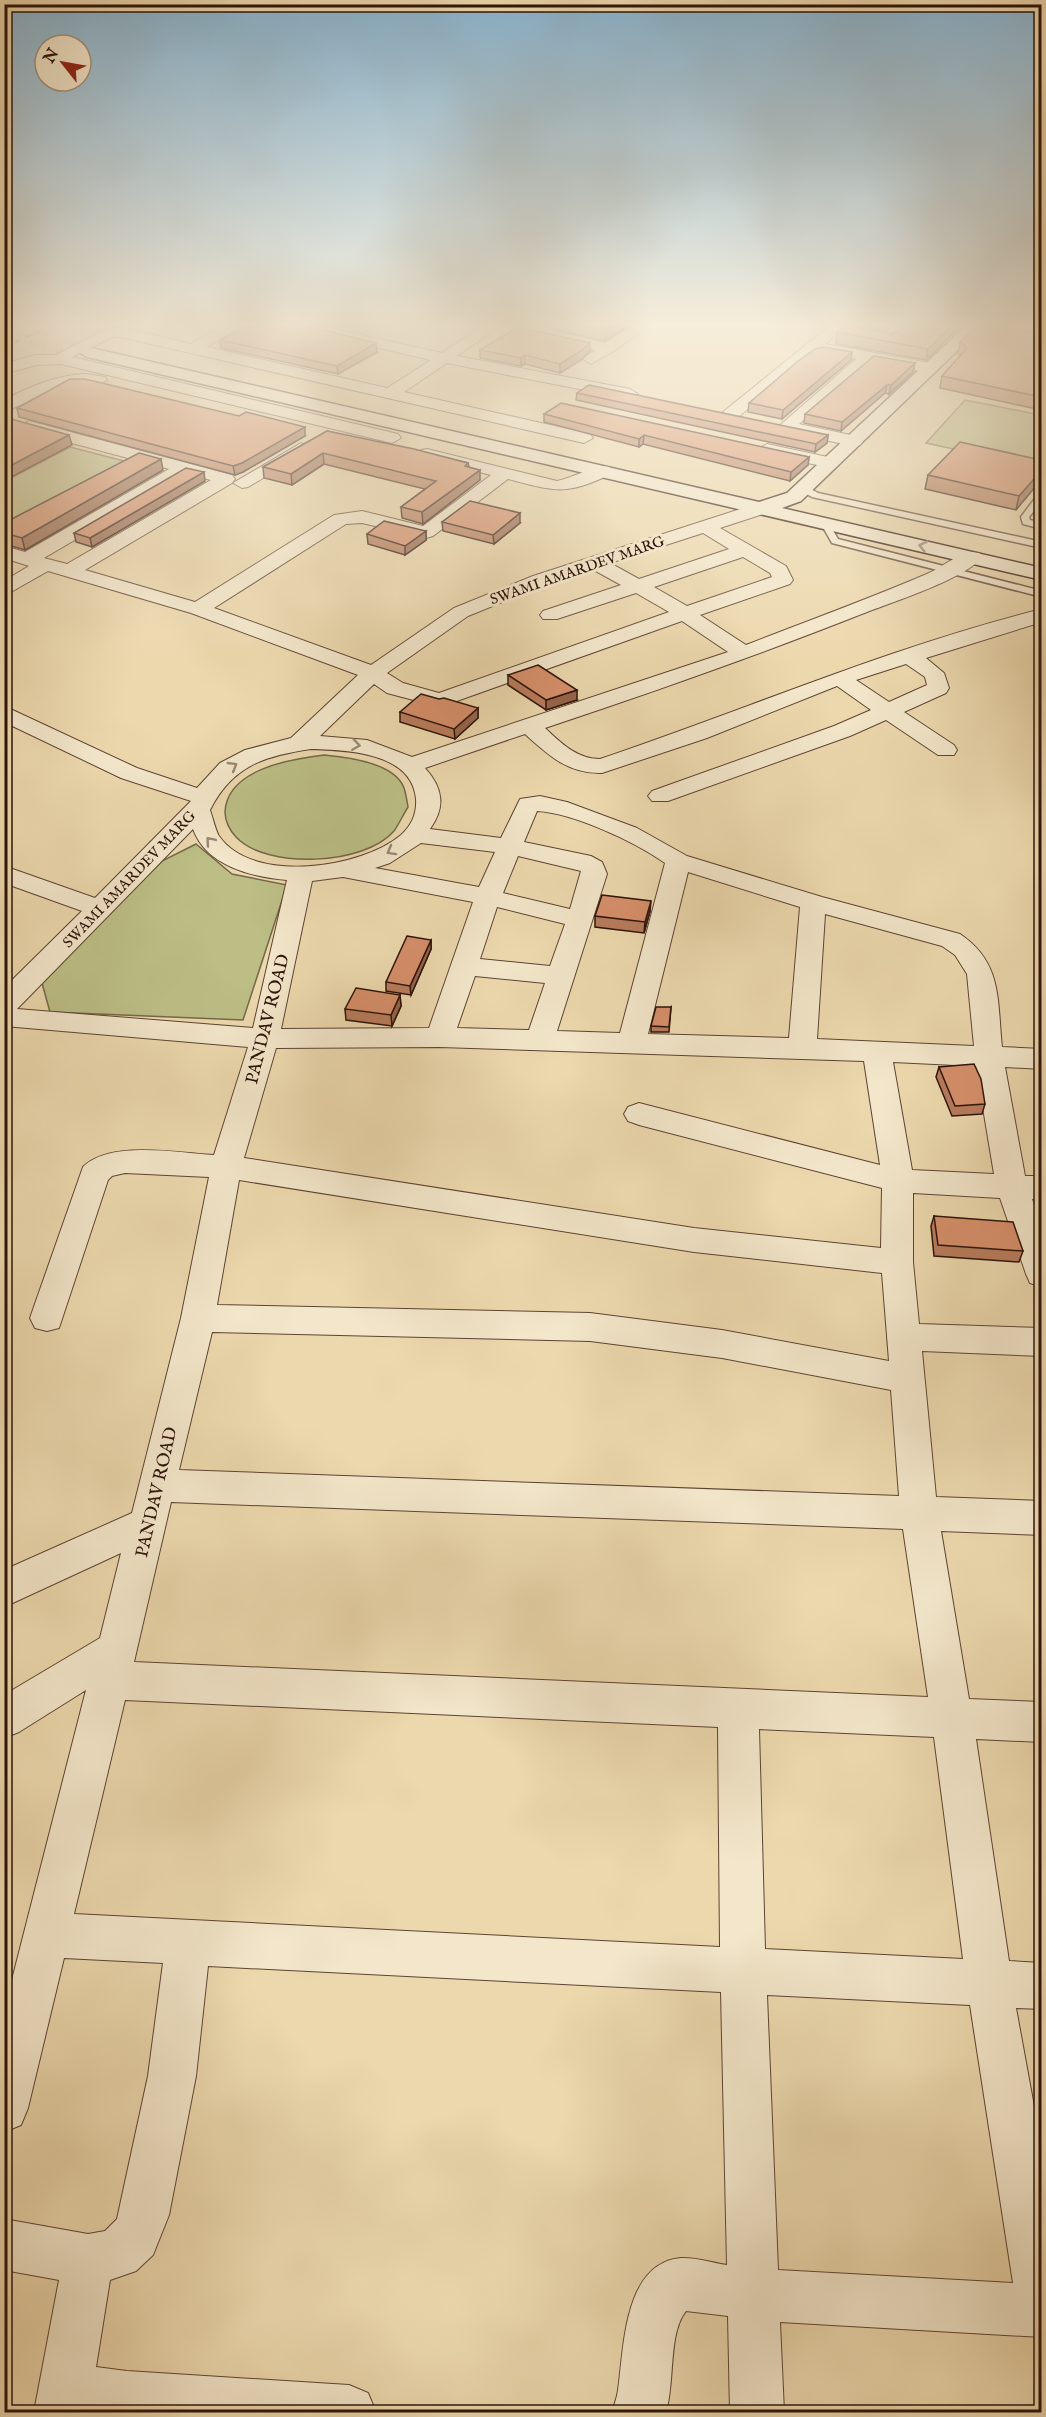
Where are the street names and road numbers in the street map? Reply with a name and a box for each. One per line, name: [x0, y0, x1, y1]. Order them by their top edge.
street label: SWAMI AMARDEV MARG: [487, 532, 667, 609]
street label: SWAMI AMARDEV MARG: [59, 807, 200, 952]
street label: PANDAV ROAD: [241, 952, 296, 1087]
street label: PANDAV ROAD: [131, 1425, 184, 1560]

